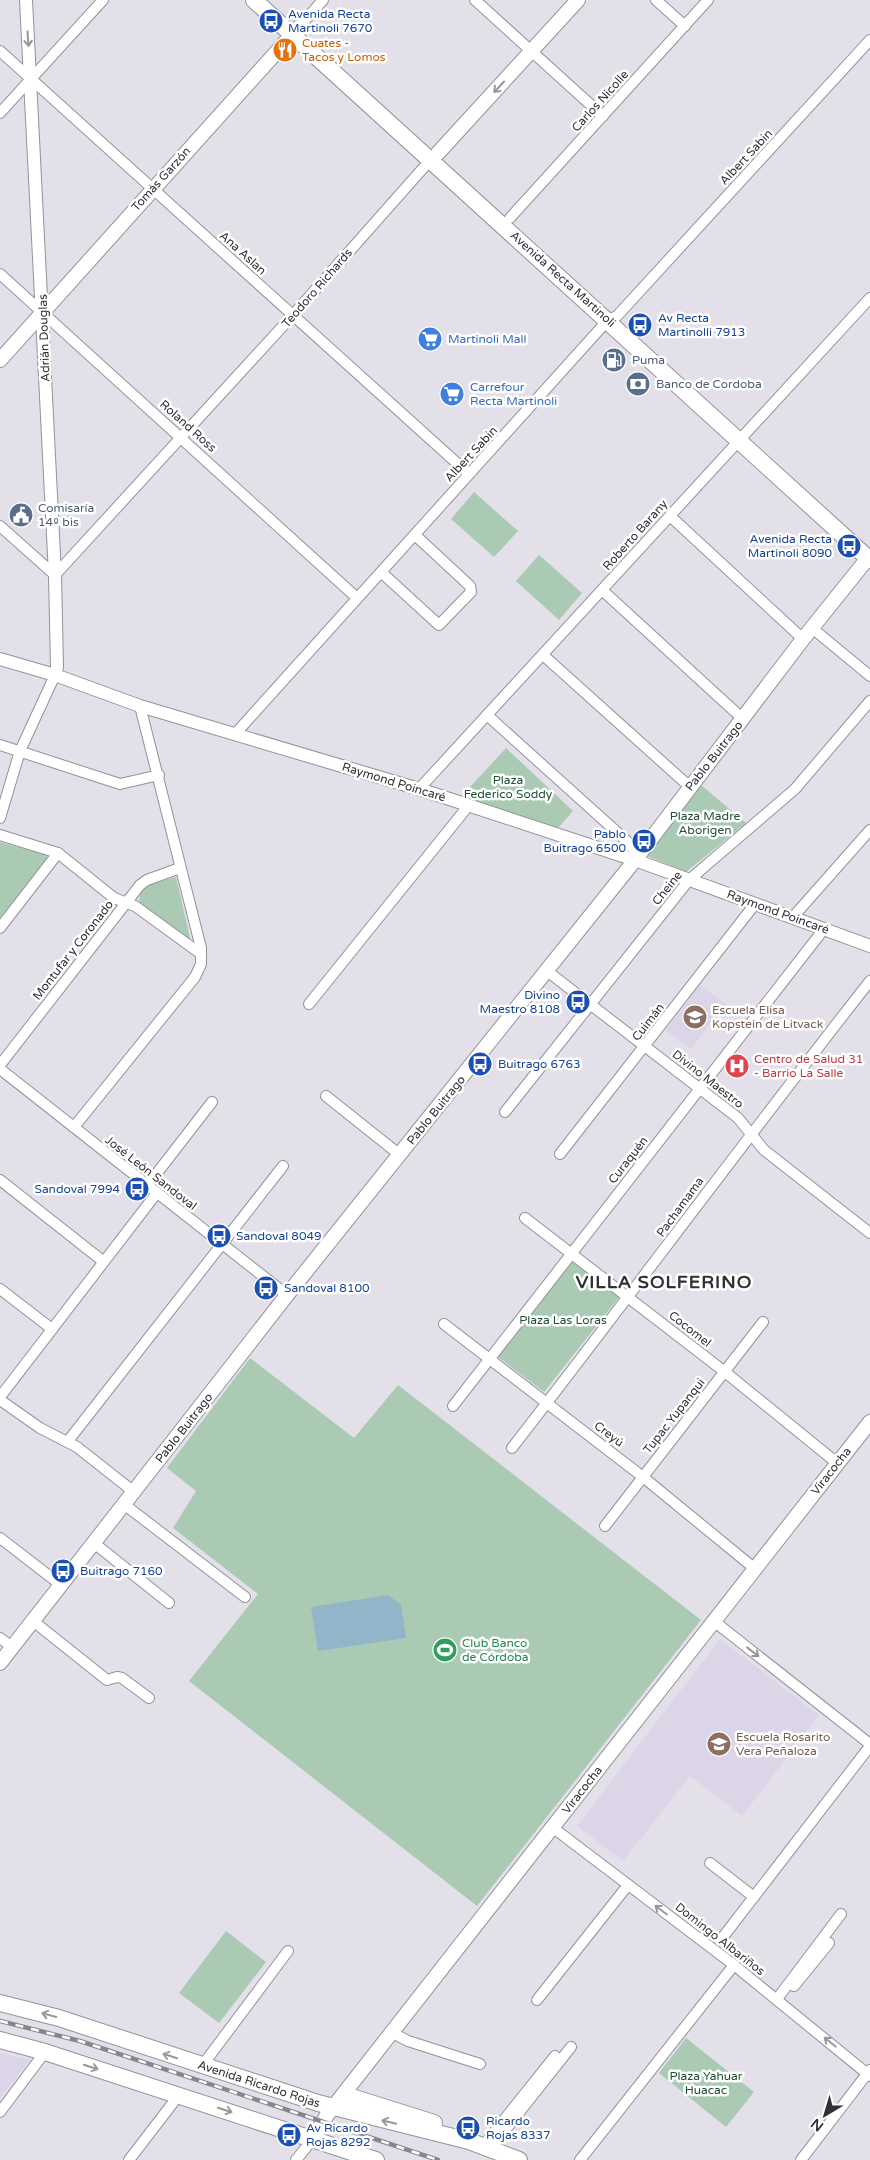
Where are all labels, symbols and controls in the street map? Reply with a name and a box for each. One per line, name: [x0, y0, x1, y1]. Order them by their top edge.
place label: Avenida Recta Martinoli 7670: [288, 7, 373, 35]
bus stop icon: Avenida Recta Martinoli 7670: [258, 8, 284, 34]
one-way arrow: [24, 31, 33, 47]
place label: Cuates - Tacos y Lomos: [302, 36, 386, 64]
restaurant icon: Cuates - Tacos y Lomos: [272, 37, 298, 63]
street label: Carlos Nicolle: [569, 67, 631, 135]
one-way arrow: [493, 81, 505, 94]
street label: Albert Sabin: [717, 126, 775, 188]
street label: Tomás Garzón: [129, 144, 193, 214]
street label: Ana Aslan: [217, 228, 269, 278]
street label: Avenida Recta Martinoli: [508, 228, 618, 330]
street label: Teodoro Richards: [279, 245, 355, 330]
street label: Adrián Douglas: [35, 294, 53, 382]
place label: Av Recta Martinolli 7913: [658, 311, 745, 339]
bus stop icon: Av Recta Martinolli 7913: [627, 312, 653, 338]
supermarket icon: Martinoli Mall: [417, 326, 443, 352]
place label: Martinoli Mall: [448, 332, 527, 346]
fuel station icon: Puma: [601, 347, 627, 373]
place label: Puma: [632, 353, 665, 367]
bank icon: Banco de Cordoba: [625, 371, 651, 397]
place label: Banco de Cordoba: [656, 377, 762, 391]
place label: Carrefour Recta Martinoli: [470, 380, 557, 408]
supermarket icon: Carrefour Recta Martinoli: [439, 381, 465, 407]
street label: Roland Ross: [157, 397, 219, 455]
street label: Albert Sabin: [442, 423, 500, 485]
street label: Roberto Barany: [600, 497, 671, 573]
place label: Comisaría 14º bis: [38, 501, 94, 529]
public building icon: Comisaría 14º bis: [8, 502, 34, 528]
place label: Avenida Recta Martinoli 8090: [748, 532, 832, 560]
bus stop icon: Avenida Recta Martinoli 8090: [836, 533, 862, 559]
street label: Pablo Buitrago: [682, 718, 746, 794]
street label: Raymond Poincaré: [340, 760, 448, 805]
park label: Plaza Federico Soddy: [464, 773, 553, 801]
park label: Plaza Madre Aborigen: [670, 809, 741, 837]
place label: Pablo Buitrago 6500: [543, 827, 626, 855]
bus stop icon: Pablo Buitrago 6500: [631, 828, 657, 854]
street label: Cheine: [649, 868, 685, 908]
street label: Raymond Poincaré: [725, 887, 831, 937]
street label: Montufar y Coronado: [30, 898, 116, 1002]
place label: Divino Maestro 8108: [480, 988, 560, 1016]
bus stop icon: Divino Maestro 8108: [565, 989, 591, 1015]
street label: Cuimán: [629, 1001, 667, 1043]
place label: Escuela Elisa Kopstein de Litvack: [712, 1003, 824, 1031]
school or university icon: Escuela Elisa Kopstein de Litvack: [682, 1004, 708, 1030]
street label: Divino Maestro: [670, 1047, 746, 1111]
bus stop icon: Buitrago 6763: [467, 1051, 493, 1077]
place label: Centro de Salud 31 - Barrio La Salle: [754, 1052, 863, 1080]
hospital icon: Centro de Salud 31 - Barrio La Salle: [724, 1053, 750, 1079]
place label: Buitrago 6763: [498, 1057, 581, 1071]
street label: Pablo Buitrago: [404, 1073, 468, 1147]
street label: José León Sandoval: [102, 1133, 200, 1213]
street label: Curaquén: [605, 1134, 651, 1186]
street label: Pachamama: [654, 1174, 706, 1240]
bus stop icon: Sandoval 7994: [124, 1176, 150, 1202]
place label: Sandoval 7994: [34, 1182, 120, 1196]
bus stop icon: Sandoval 8049: [206, 1223, 232, 1249]
place label: Sandoval 8049: [236, 1229, 322, 1243]
district label: VILLA SOLFERINO: [576, 1271, 752, 1293]
bus stop icon: Sandoval 8100: [253, 1275, 279, 1301]
place label: Sandoval 8100: [284, 1281, 370, 1295]
street label: Cocomel: [666, 1308, 714, 1350]
park label: Plaza Las Loras: [519, 1313, 607, 1327]
street label: Tupac Yupanqui: [640, 1376, 708, 1456]
street label: Pablo Buitrago: [152, 1390, 216, 1466]
street label: Creyú: [592, 1418, 626, 1450]
street label: Viracocha: [808, 1444, 854, 1498]
bus stop icon: Buitrago 7160: [50, 1558, 76, 1584]
place label: Buitrago 7160: [80, 1564, 163, 1578]
place label: Club Banco de Córdoba: [462, 1636, 529, 1664]
sports icon: Club Banco de Córdoba: [432, 1637, 458, 1663]
one-way arrow: [746, 1647, 759, 1658]
place label: Escuela Rosarito Vera Peñaloza: [736, 1730, 830, 1758]
school or university icon: Escuela Rosarito Vera Peñaloza: [706, 1731, 732, 1757]
street label: Viracocha: [559, 1763, 605, 1817]
street label: Domingo Albariños: [673, 1900, 768, 1978]
one-way arrow: [655, 1904, 668, 1915]
one-way arrow: [42, 2010, 58, 2020]
one-way arrow: [824, 2036, 837, 2047]
one-way arrow: [162, 2050, 178, 2060]
street label: Avenida Ricardo Rojas: [196, 2058, 322, 2110]
one-way arrow: [83, 2063, 98, 2072]
park label: Plaza Yahuar Huacac: [670, 2069, 743, 2097]
north arrow: [800, 2090, 850, 2140]
one-way arrow: [217, 2106, 233, 2116]
place label: Ricardo Rojas 8337: [486, 2114, 551, 2142]
bus stop icon: Ricardo Rojas 8337: [455, 2115, 481, 2141]
text: N: [808, 2115, 827, 2135]
one-way arrow: [381, 2116, 397, 2126]
place label: Av Ricardo Rojas 8292: [306, 2121, 371, 2149]
bus stop icon: Av Ricardo Rojas 8292: [276, 2122, 302, 2148]

